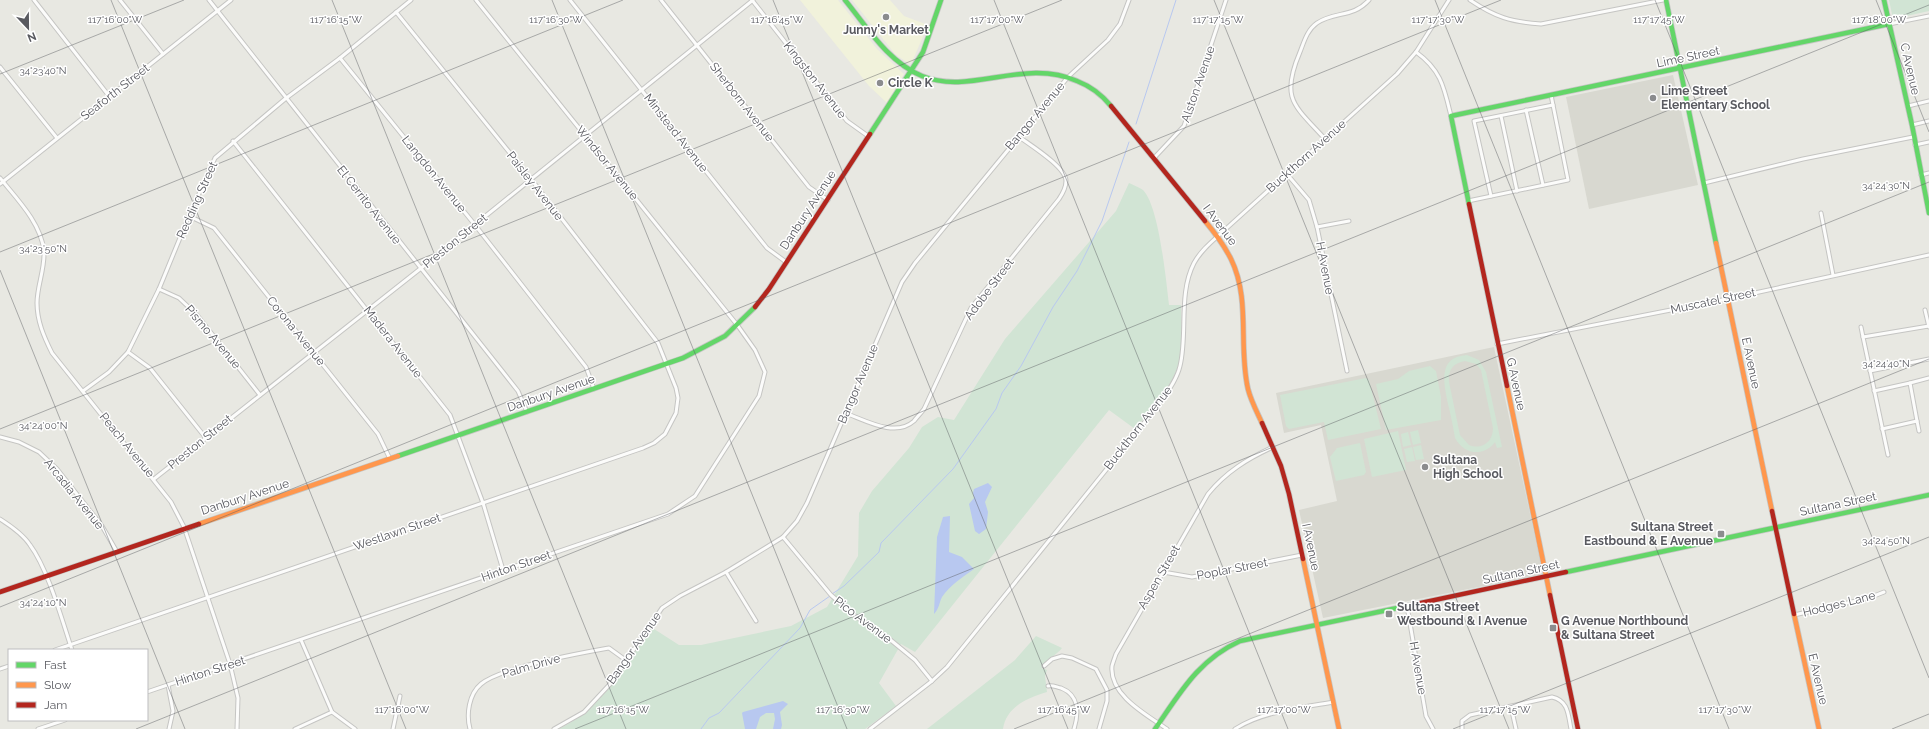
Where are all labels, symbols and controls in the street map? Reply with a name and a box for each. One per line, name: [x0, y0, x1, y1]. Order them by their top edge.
north arrow: [8, 8, 48, 48]
marker: Junny's Market: [881, 12, 891, 22]
text: 117°16'00"W: [88, 14, 143, 25]
text: 117°16'15"W: [310, 14, 362, 25]
text: 117°16'30"W: [529, 14, 583, 25]
text: 117°16'45"W: [751, 14, 804, 25]
text: 117°17'00"W: [970, 14, 1024, 25]
text: 117°17'15"W: [1192, 14, 1244, 25]
text: 117°17'30"W: [1412, 14, 1465, 25]
text: 117°17'45"W: [1633, 14, 1685, 25]
text: 117°18'00"W: [1852, 14, 1907, 25]
place label: Junny's Market: [843, 23, 929, 37]
text: N: [25, 29, 38, 44]
street label: Kingston Avenue: [781, 39, 849, 121]
street label: C Avenue: [1897, 42, 1923, 96]
street label: Lime Street: [1655, 43, 1721, 71]
street label: Alston Avenue: [1178, 44, 1218, 124]
street label: Sherborn Avenue: [707, 60, 777, 144]
street label: Seaforth Street: [78, 61, 152, 123]
text: 34°23'40"N: [19, 65, 67, 76]
place label: Circle K: [888, 76, 933, 90]
marker: Circle K: [875, 78, 885, 88]
street label: Bangor Avenue: [1002, 79, 1068, 153]
place label: Lime Street Elementary School: [1661, 84, 1770, 112]
street label: Minstead Avenue: [641, 91, 711, 175]
marker: Lime Street Elementary School: [1648, 93, 1658, 103]
street label: Buckthorn Avenue: [1263, 117, 1349, 195]
street label: Windsor Avenue: [573, 123, 641, 203]
street label: Langdon Avenue: [399, 133, 469, 215]
street label: Paisley Avenue: [504, 149, 566, 223]
street label: Redding Street: [174, 159, 220, 241]
street label: El Cerrito Avenue: [334, 163, 404, 247]
street label: Danbury Avenue: [777, 168, 839, 252]
text: 34°24'30"N: [1862, 180, 1910, 191]
street label: I Avenue: [1200, 202, 1240, 248]
street label: Preston Street: [420, 211, 490, 271]
street label: H Avenue: [1313, 240, 1337, 296]
text: 34°23'50"N: [19, 243, 67, 254]
street label: Adobe Street: [961, 256, 1017, 322]
street label: Muscatel Street: [1669, 285, 1757, 317]
street label: Corona Avenue: [264, 294, 328, 368]
street label: Pismo Avenue: [182, 302, 244, 372]
street label: Madera Avenue: [361, 303, 425, 381]
street label: E Avenue: [1739, 336, 1763, 390]
street label: Bangor Avenue: [835, 342, 881, 426]
street label: G Avenue: [1504, 356, 1528, 412]
text: 34°24'40"N: [1862, 358, 1910, 369]
street label: Danbury Avenue: [505, 371, 597, 415]
street label: Buckthorn Avenue: [1101, 383, 1175, 473]
street label: Peach Avenue: [97, 410, 157, 480]
street label: Preston Street: [165, 412, 235, 472]
text: 34°24'00"N: [19, 420, 67, 431]
place label: Sultana High School: [1433, 453, 1503, 481]
street label: Arcadia Avenue: [41, 456, 107, 532]
marker: Sultana High School: [1420, 462, 1430, 472]
street label: Danbury Avenue: [199, 476, 291, 518]
street label: Sultana Street: [1798, 489, 1878, 519]
street label: Westlawn Street: [352, 511, 442, 553]
place label: Sultana Street Eastbound & E Avenue: [1584, 520, 1713, 548]
street label: I Avenue: [1299, 522, 1323, 572]
marker: Sultana Street Eastbound & E Avenue: [1716, 529, 1726, 539]
text: 34°24'50"N: [1862, 535, 1910, 546]
street label: Aspen Street: [1135, 542, 1183, 612]
street label: Hinton Street: [479, 548, 553, 584]
street label: Poplar Street: [1195, 555, 1269, 583]
street label: Sultana Street: [1481, 557, 1561, 587]
street label: Hodges Lane: [1801, 588, 1877, 620]
street label: Pico Avenue: [831, 594, 895, 646]
text: 34°24'10"N: [20, 597, 66, 608]
place label: Sultana Street Westbound & I Avenue: [1397, 600, 1527, 628]
street label: Bangor Avenue: [604, 609, 664, 687]
marker: Sultana Street Westbound & I Avenue: [1384, 609, 1394, 619]
place label: G Avenue Northbound & Sultana Street: [1561, 614, 1689, 642]
marker: G Avenue Northbound & Sultana Street: [1548, 623, 1558, 633]
street label: H Avenue: [1406, 640, 1430, 696]
legend: [8, 649, 148, 721]
street label: Palm Drive: [500, 651, 562, 681]
street label: E Avenue: [1805, 652, 1831, 706]
street label: Hinton Street: [173, 653, 247, 689]
text: Fast: [44, 658, 67, 672]
text: Slow: [44, 678, 71, 692]
text: Jam: [44, 698, 67, 712]
text: 117°16'00"W: [375, 704, 430, 715]
text: 117°16'15"W: [597, 704, 649, 715]
text: 117°16'30"W: [816, 704, 870, 715]
text: 117°16'45"W: [1038, 704, 1091, 715]
text: 117°17'00"W: [1257, 704, 1311, 715]
text: 117°17'15"W: [1479, 704, 1531, 715]
text: 117°17'30"W: [1699, 704, 1752, 715]

